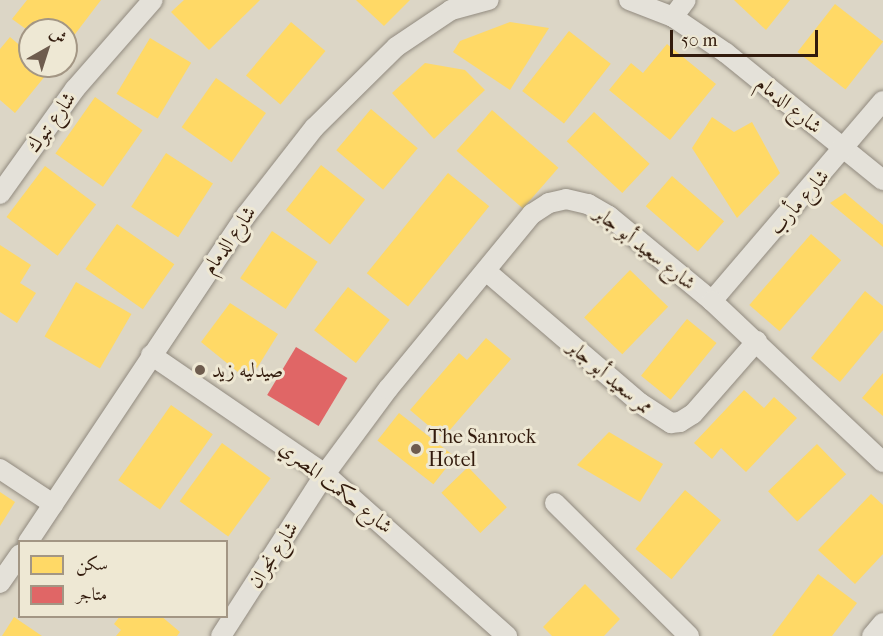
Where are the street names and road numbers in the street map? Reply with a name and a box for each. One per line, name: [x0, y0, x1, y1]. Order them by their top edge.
street label: شارع الدمام: [751, 71, 827, 139]
street label: شارع تبوك: [21, 87, 81, 157]
street label: شارع مأرب: [764, 164, 834, 240]
street label: شارع الدمام: [197, 201, 261, 279]
street label: شارع سعيد أبو جابر: [589, 201, 701, 295]
street label: ممر سعيد أبو جابر: [563, 335, 657, 419]
street label: شارع حكمت المصري: [275, 435, 397, 539]
street label: شارع نجران: [243, 517, 303, 593]

